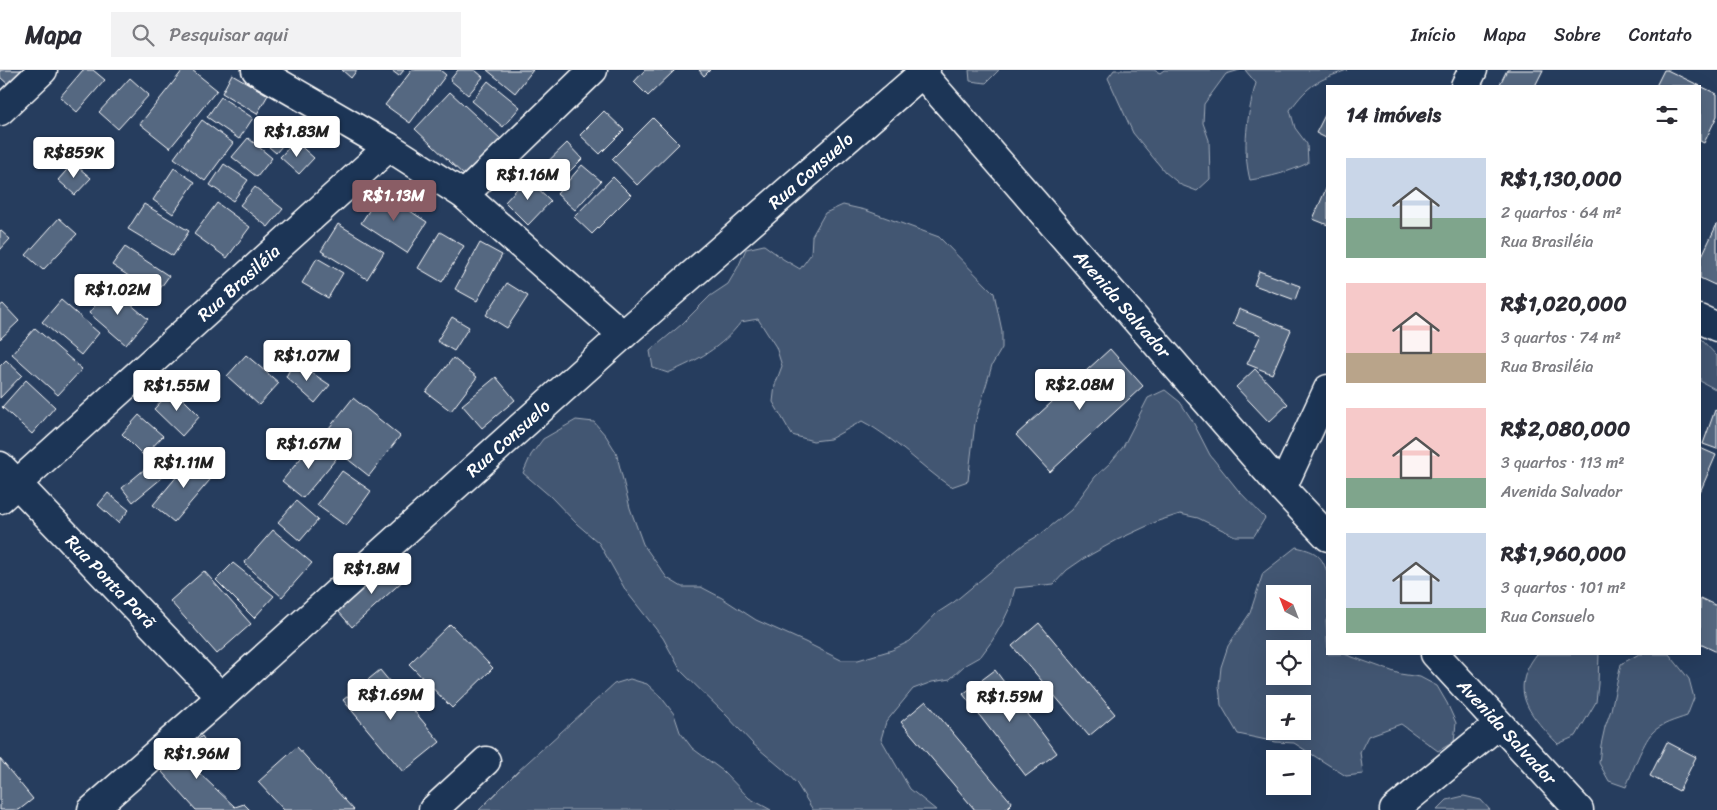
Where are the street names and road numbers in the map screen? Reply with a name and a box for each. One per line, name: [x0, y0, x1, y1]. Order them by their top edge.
street label: Rua Consuelo: [761, 124, 861, 217]
street label: Rua Brasiléia: [189, 236, 288, 330]
street label: Avenida Salvador: [1065, 241, 1180, 367]
street label: Rua Consuelo: [458, 391, 558, 486]
street label: Rua Ponta Porã: [57, 527, 165, 637]
street label: Avenida Salvador: [1448, 670, 1566, 794]

